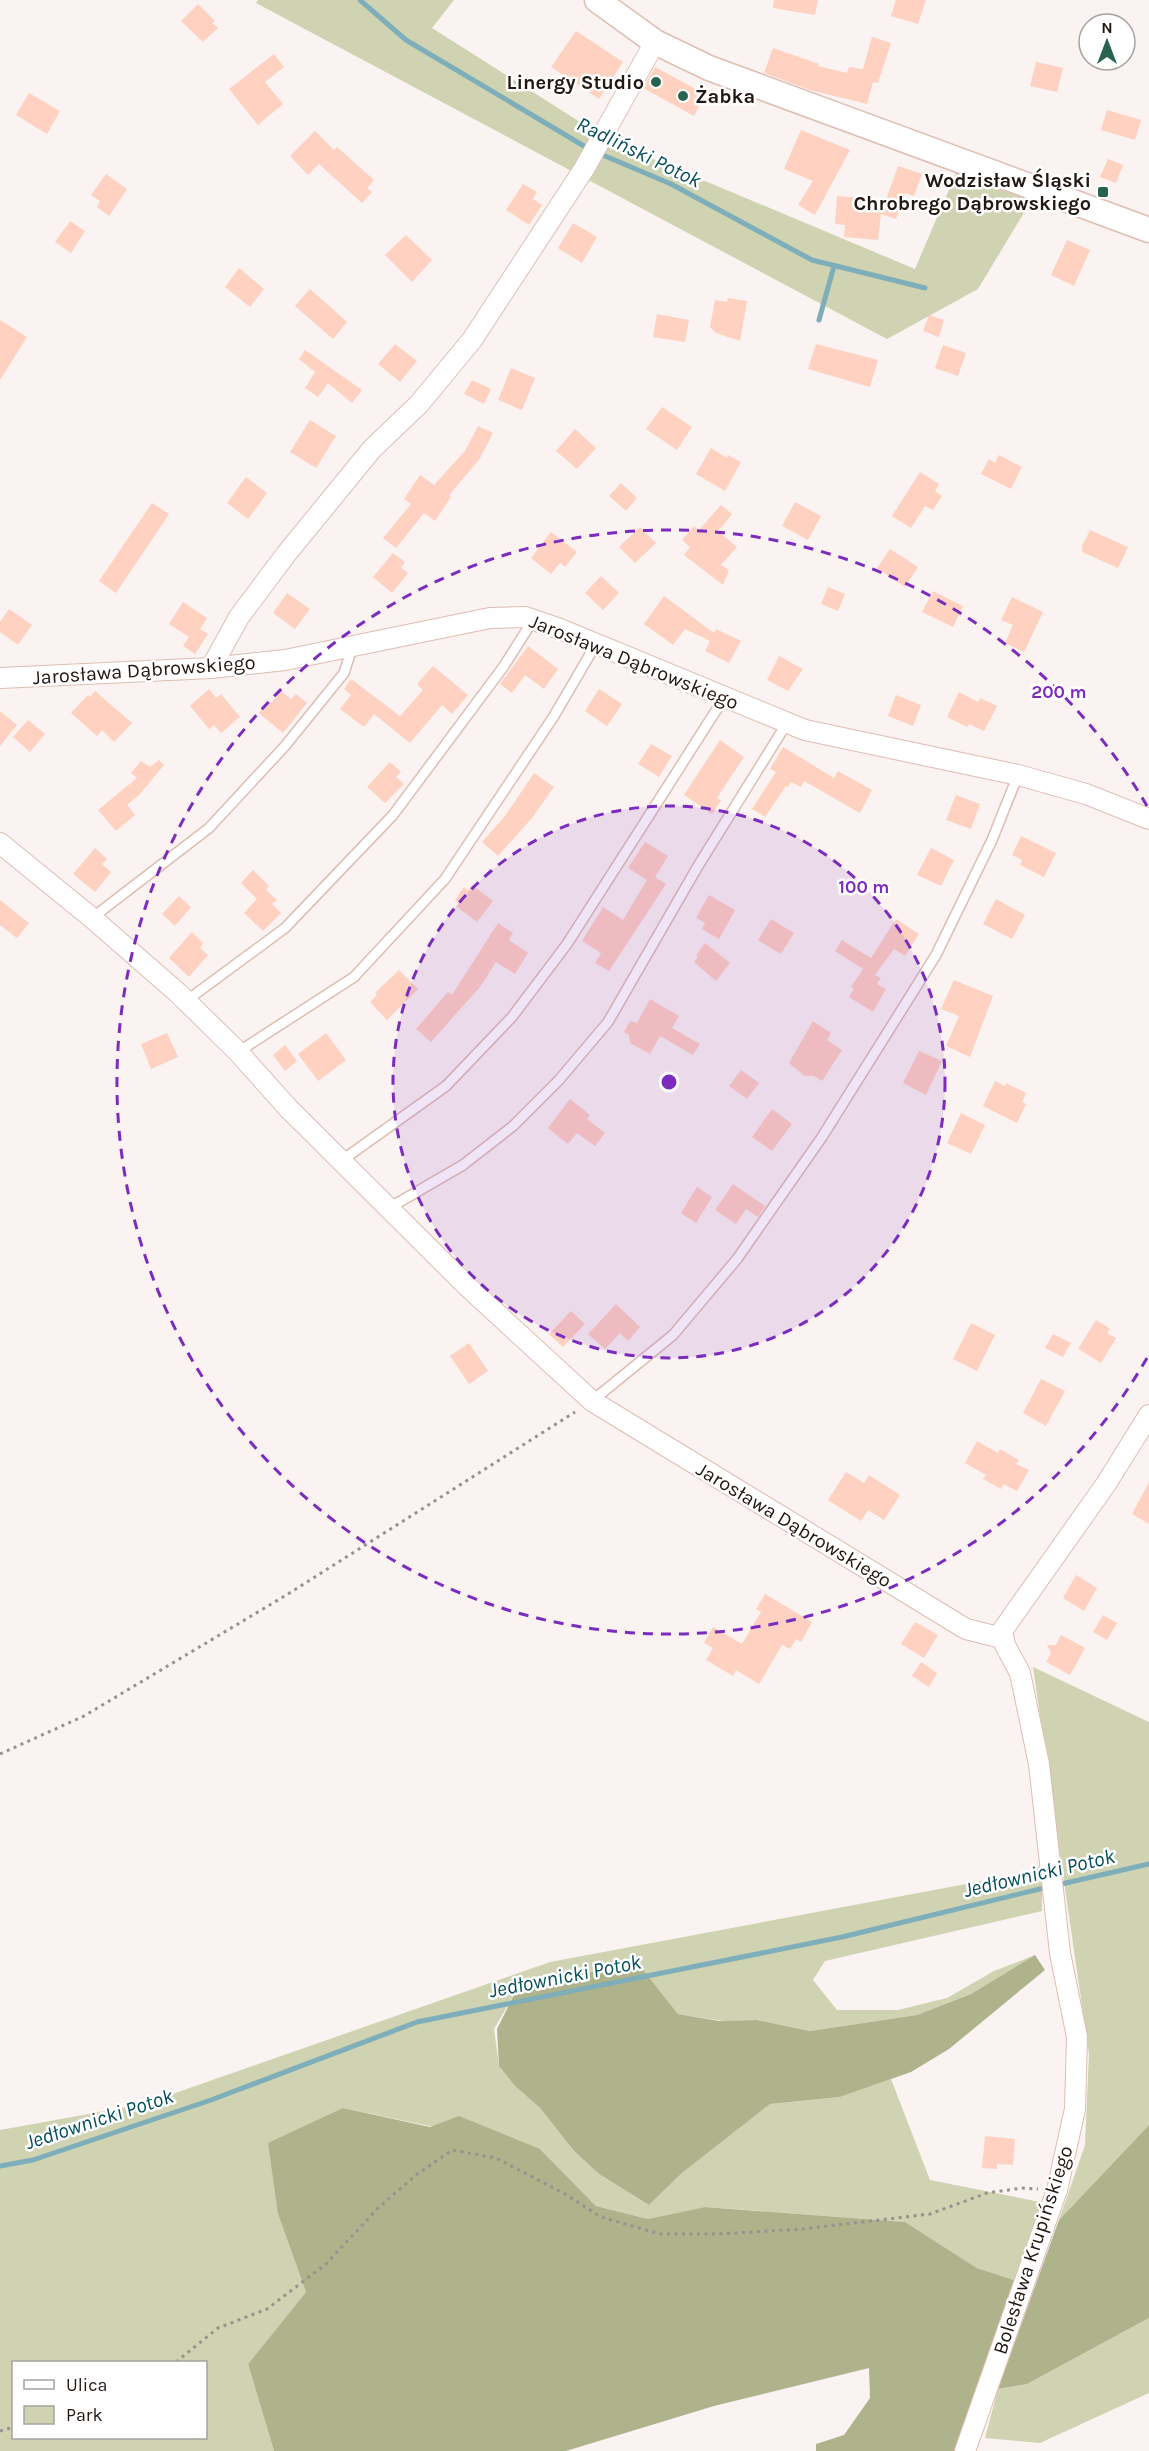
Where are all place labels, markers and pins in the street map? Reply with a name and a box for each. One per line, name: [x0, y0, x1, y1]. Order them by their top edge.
place label: Linergy Studio: [507, 71, 644, 94]
marker: Linergy Studio: [649, 75, 663, 89]
place label: Żabka: [695, 85, 755, 108]
marker: Żabka: [676, 89, 690, 103]
place label: Wodzisław Śląski Chrobrego Dąbrowskiego: [853, 168, 1091, 215]
marker: Wodzisław Śląski Chrobrego Dąbrowskiego: [1096, 185, 1110, 199]
centre of rings: [659, 1072, 679, 1092]

